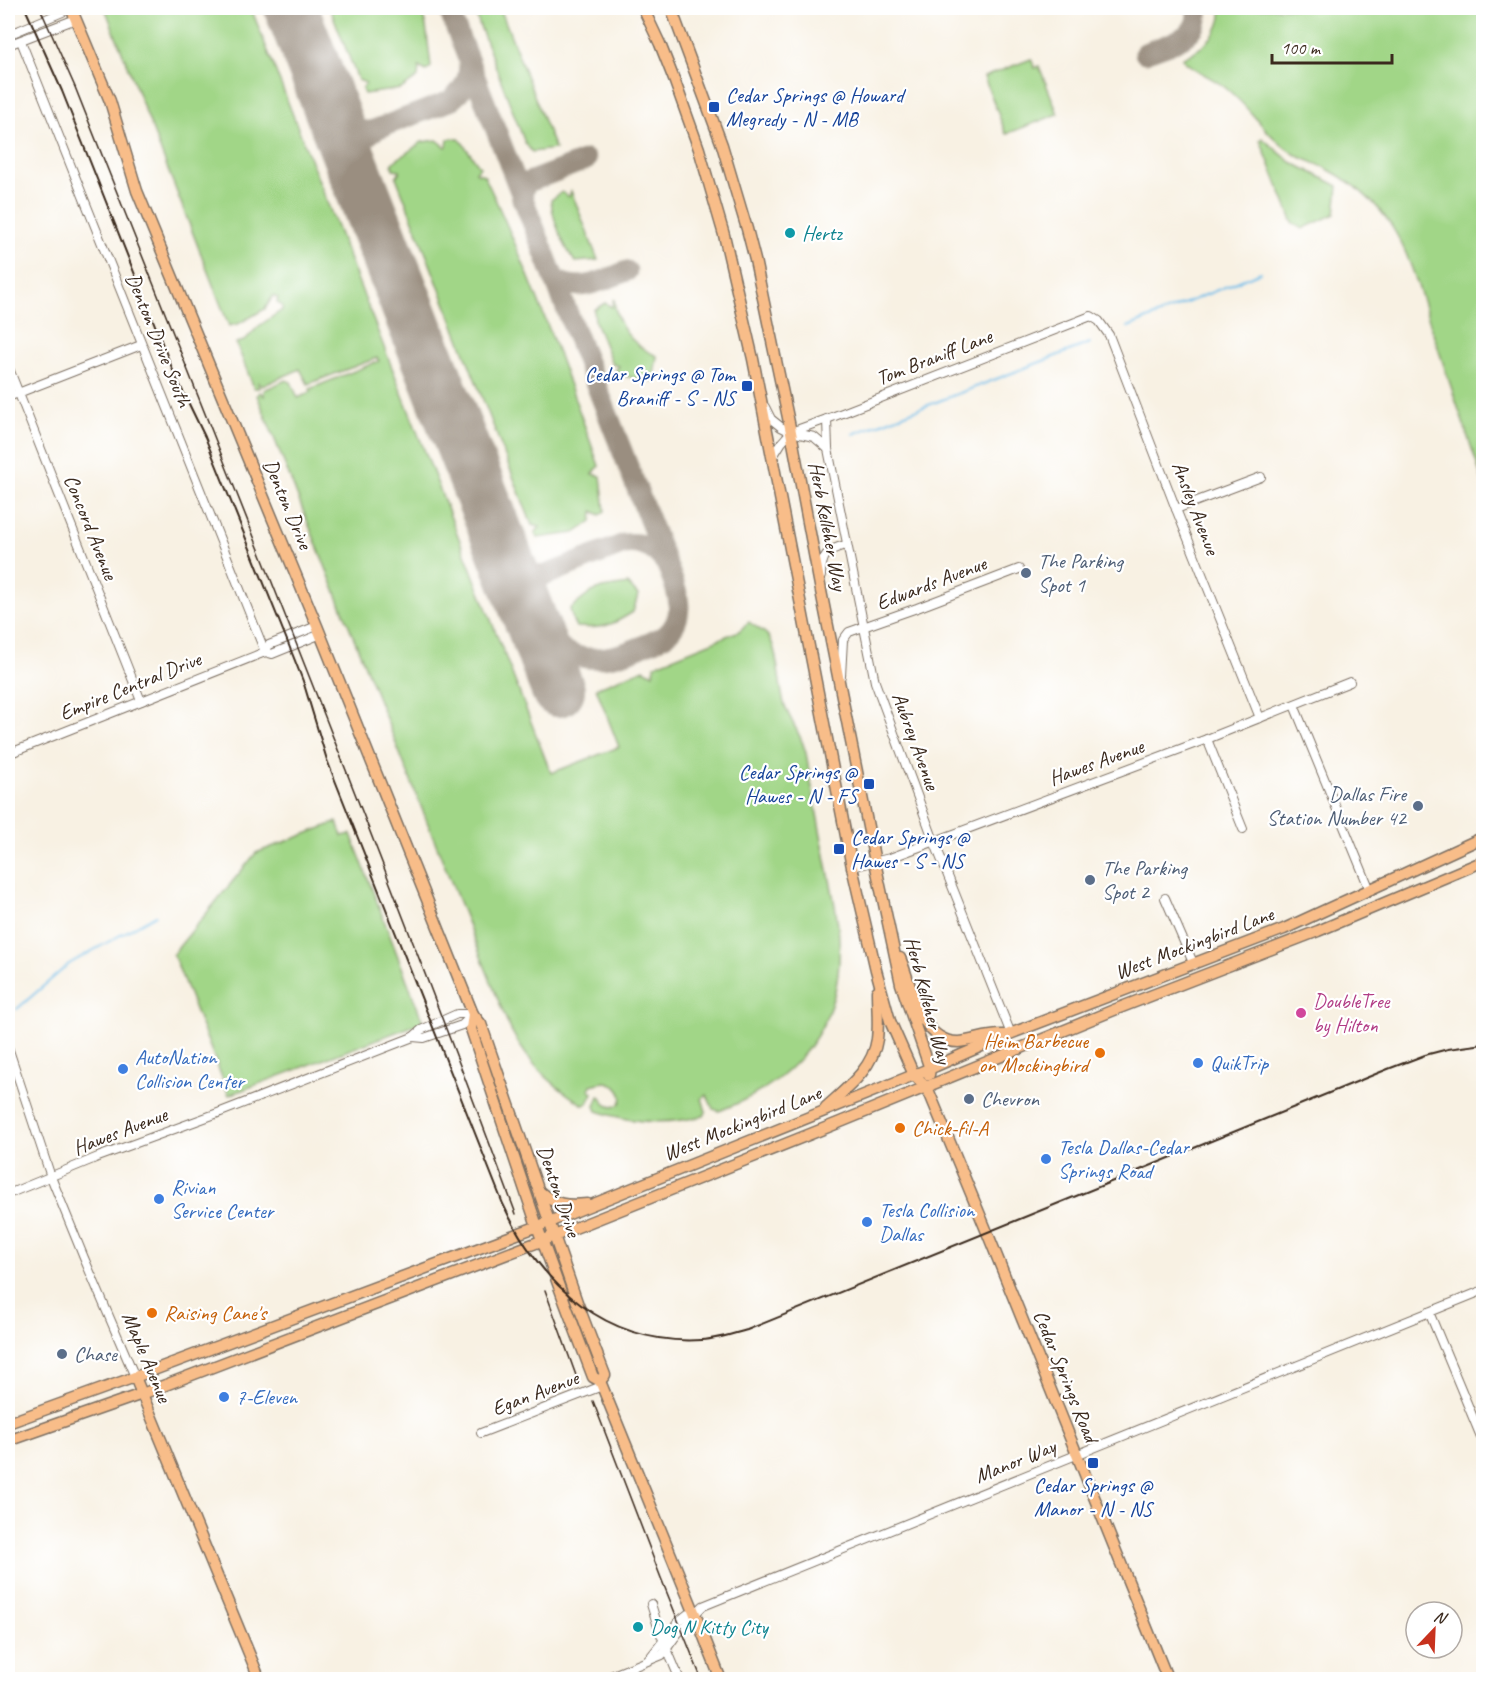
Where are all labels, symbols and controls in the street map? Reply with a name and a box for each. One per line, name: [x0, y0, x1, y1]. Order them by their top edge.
scale bar: [1272, 27, 1392, 65]
text: 100 m: [1281, 37, 1322, 59]
place label: Cedar Springs @ Howard Megredy - N - MB: [726, 82, 906, 132]
marker: Cedar Springs @ Howard Megredy - N - MB: [707, 100, 721, 114]
place label: Hertz: [802, 220, 843, 246]
marker: Hertz: [783, 226, 797, 240]
street label: Denton Drive South: [120, 269, 198, 412]
street label: Tom Braniff Lane: [872, 323, 997, 391]
place label: Cedar Springs @ Tom Braniff - S - NS: [585, 361, 738, 411]
marker: Cedar Springs @ Tom Braniff - S - NS: [740, 379, 754, 393]
street label: Denton Drive: [257, 455, 319, 555]
street label: Ansley Avenue: [1166, 458, 1226, 560]
street label: Herb Kelleher Way: [803, 459, 854, 594]
street label: Concord Avenue: [58, 471, 124, 584]
place label: The Parking Spot 1: [1038, 548, 1124, 598]
street label: Edwards Avenue: [872, 550, 991, 616]
marker: The Parking Spot 1: [1019, 566, 1033, 580]
street label: Empire Central Drive: [56, 645, 206, 726]
street label: Aubrey Avenue: [886, 689, 946, 794]
street label: Hawes Avenue: [1045, 732, 1148, 791]
place label: Cedar Springs @ Hawes - N - FS: [739, 759, 860, 809]
marker: Cedar Springs @ Hawes - N - FS: [862, 777, 876, 791]
place label: Dallas Fire Station Number 42: [1267, 781, 1408, 831]
marker: Dallas Fire Station Number 42: [1411, 799, 1425, 813]
place label: Cedar Springs @ Hawes - S - NS: [851, 824, 971, 874]
marker: Cedar Springs @ Hawes - S - NS: [832, 842, 846, 856]
place label: The Parking Spot 2: [1102, 855, 1188, 905]
marker: The Parking Spot 2: [1083, 873, 1097, 887]
street label: West Mockingbird Lane: [1111, 900, 1278, 985]
street label: Herb Kelleher Way: [899, 934, 958, 1068]
place label: DoubleTree by Hilton: [1313, 988, 1391, 1038]
marker: DoubleTree by Hilton: [1294, 1006, 1308, 1020]
place label: Heim Barbecue on Mockingbird: [979, 1028, 1092, 1078]
place label: AutoNation Collision Center: [135, 1044, 246, 1094]
marker: Heim Barbecue on Mockingbird: [1093, 1046, 1107, 1060]
place label: QuikTrip: [1210, 1050, 1270, 1076]
marker: QuikTrip: [1191, 1056, 1205, 1070]
marker: AutoNation Collision Center: [116, 1062, 130, 1076]
street label: West Mockingbird Lane: [659, 1079, 826, 1166]
place label: Chevron: [981, 1086, 1039, 1112]
marker: Chevron: [962, 1092, 976, 1106]
street label: Hawes Avenue: [69, 1101, 172, 1161]
place label: Chick-fil-A: [912, 1115, 989, 1141]
marker: Chick-fil-A: [893, 1121, 907, 1135]
place label: Tesla Dallas-Cedar Springs Road: [1058, 1134, 1190, 1184]
street label: Denton Drive: [531, 1142, 587, 1242]
marker: Tesla Dallas-Cedar Springs Road: [1039, 1152, 1053, 1166]
place label: Rivian Service Center: [171, 1174, 275, 1224]
marker: Rivian Service Center: [152, 1192, 166, 1206]
place label: Tesla Collision Dallas: [879, 1197, 976, 1247]
marker: Tesla Collision Dallas: [860, 1215, 874, 1229]
place label: Raising Cane's: [164, 1300, 268, 1326]
marker: Raising Cane's: [145, 1306, 159, 1320]
street label: Cedar Springs Road: [1028, 1306, 1106, 1449]
street label: Maple Avenue: [116, 1308, 178, 1407]
place label: Chase: [74, 1341, 118, 1367]
marker: Chase: [55, 1347, 69, 1361]
street label: Egan Avenue: [488, 1364, 584, 1421]
place label: 7-Eleven: [236, 1384, 299, 1410]
marker: 7-Eleven: [217, 1390, 231, 1404]
street label: Manor Way: [971, 1432, 1061, 1489]
marker: Cedar Springs @ Manor - N - NS: [1086, 1456, 1100, 1470]
place label: Cedar Springs @ Manor - N - NS: [1034, 1472, 1155, 1522]
north arrow: [1404, 1600, 1464, 1660]
text: N: [1431, 1606, 1451, 1629]
place label: Dog N Kitty City: [650, 1614, 770, 1640]
marker: Dog N Kitty City: [631, 1620, 645, 1634]

